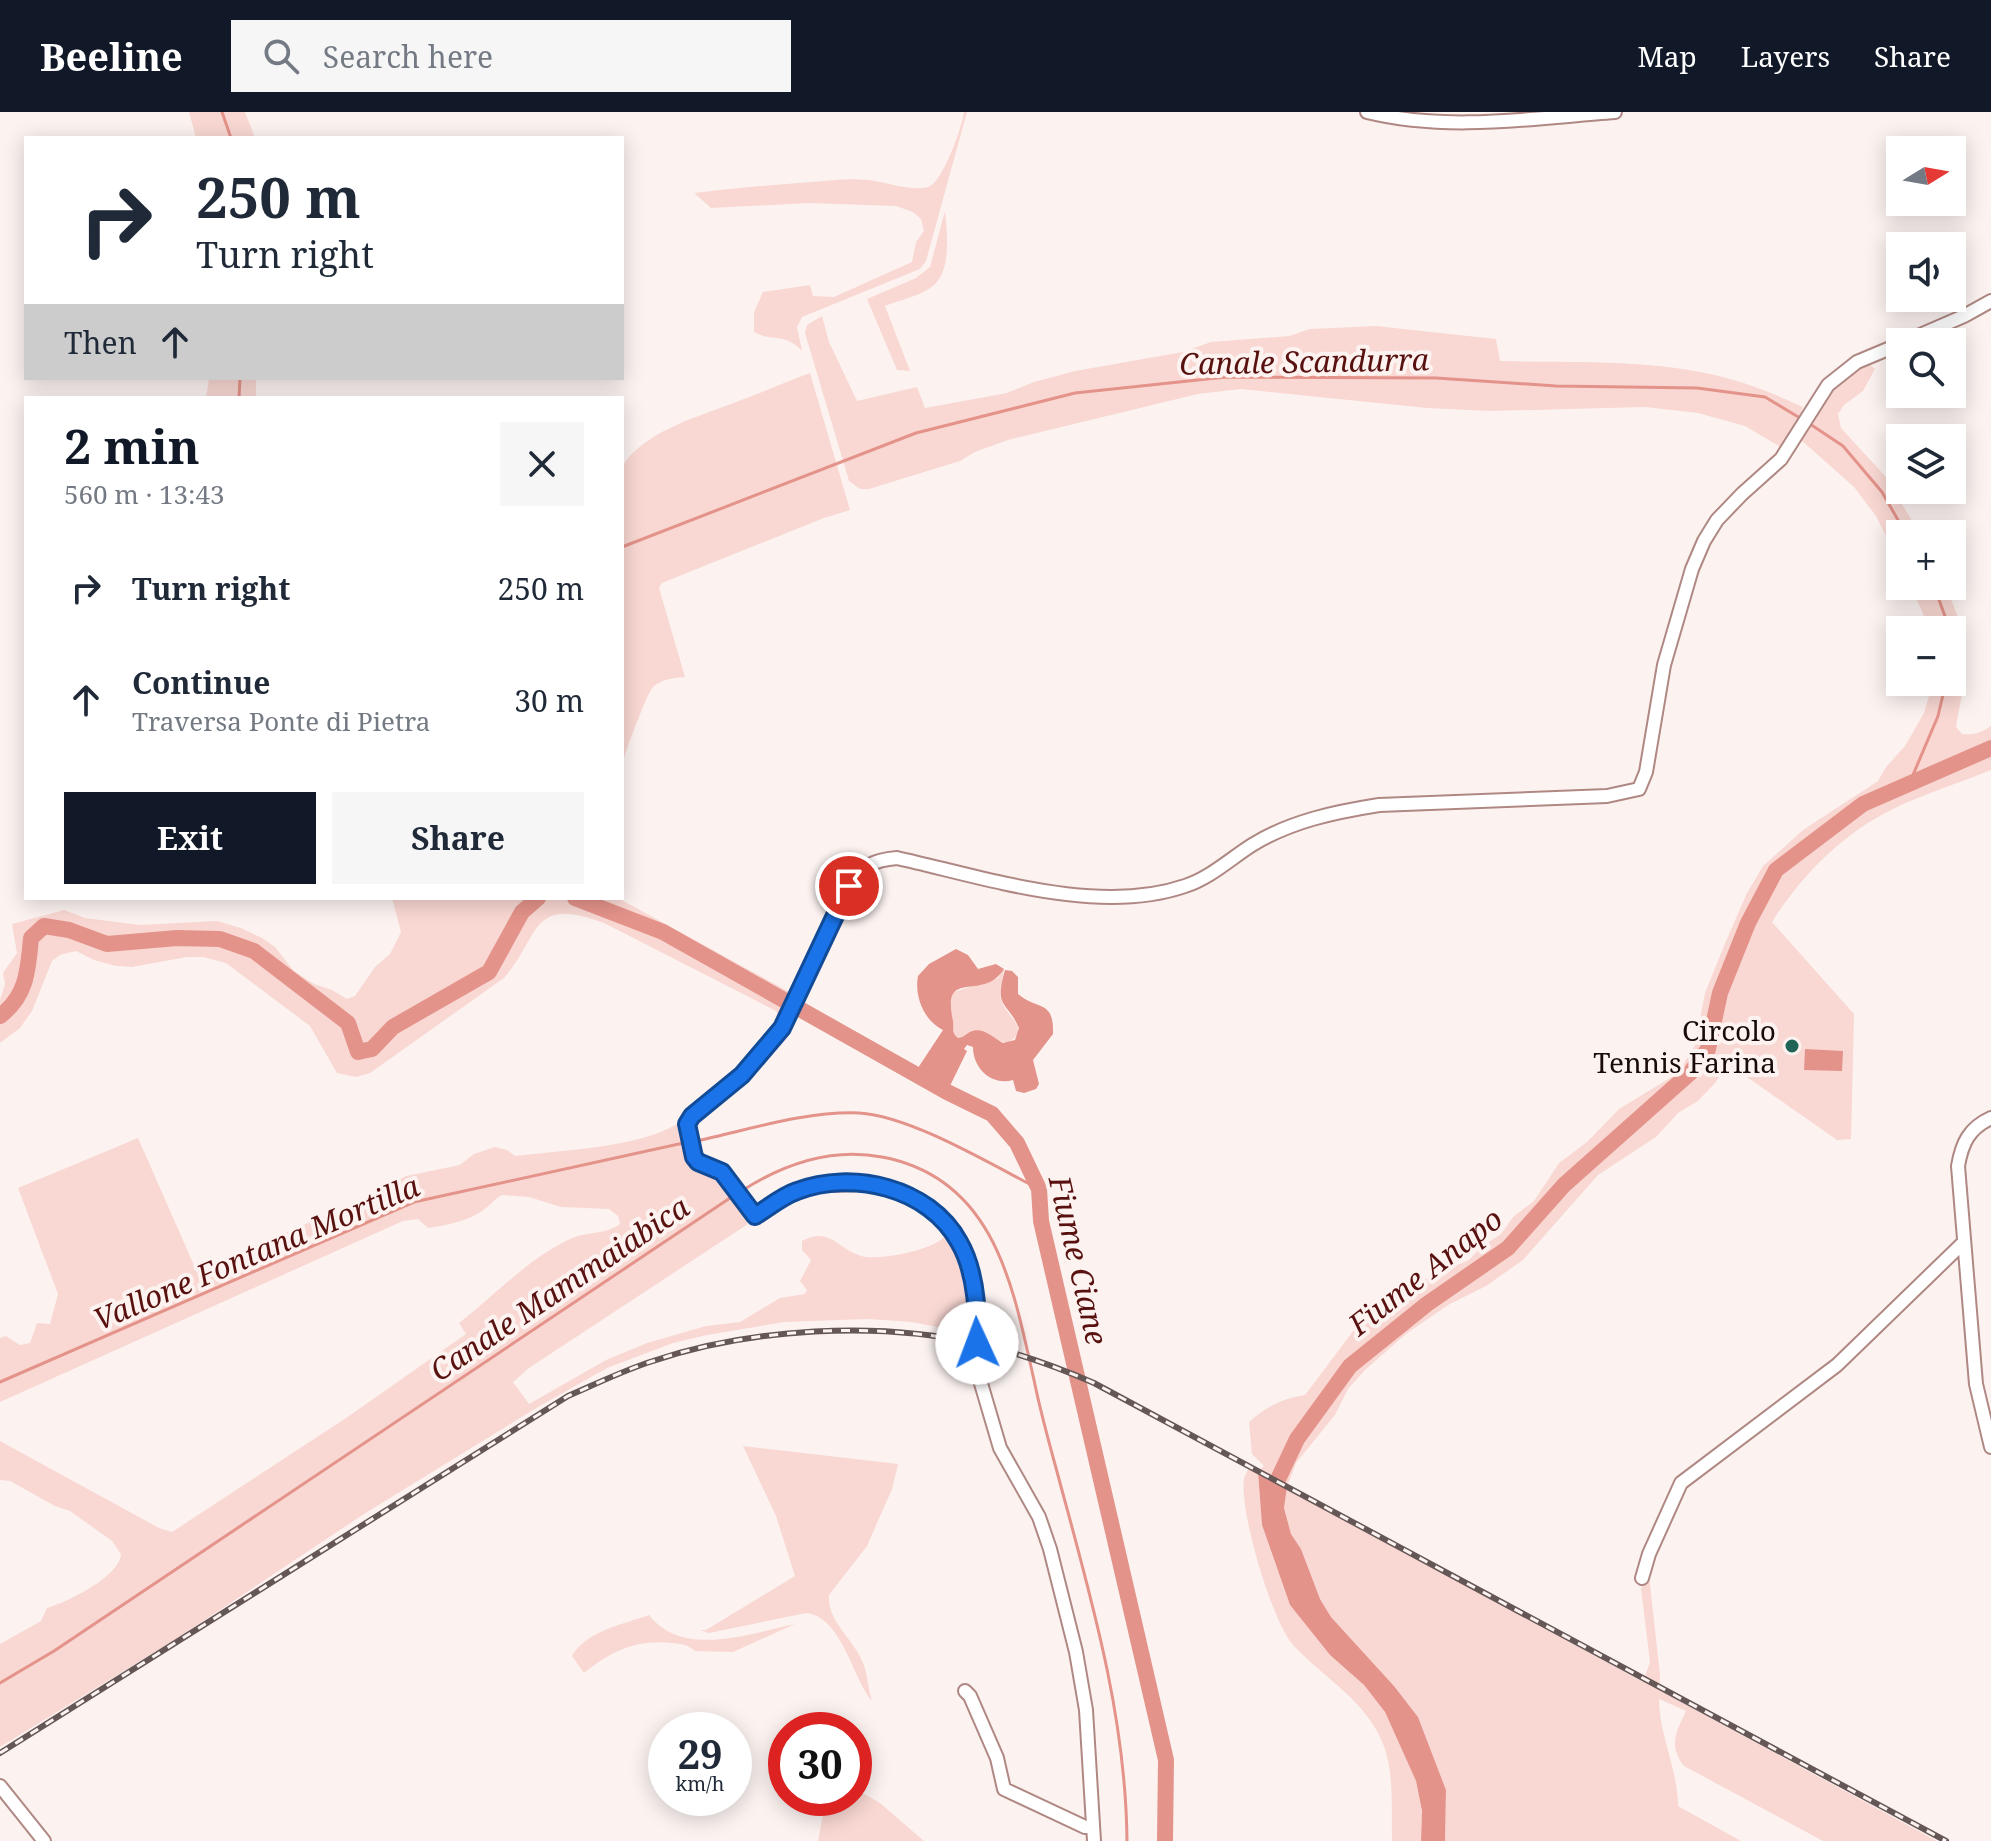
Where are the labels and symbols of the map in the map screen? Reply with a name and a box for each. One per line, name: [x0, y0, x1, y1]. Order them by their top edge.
north arrow: [1886, 136, 1966, 216]
water label: Canale Scandurra: [1179, 338, 1430, 384]
pin: [815, 852, 883, 920]
place label: Circolo Tennis Farina: [1593, 1011, 1776, 1081]
marker: Circolo Tennis Farina: [1783, 1037, 1801, 1055]
water label: Vallone Fontana Mortilla: [87, 1164, 426, 1339]
water label: Fiume Ciane: [1039, 1170, 1118, 1349]
water label: Canale Mammaiabica: [421, 1186, 697, 1390]
water label: Fiume Anapo: [1339, 1198, 1511, 1345]
position arrow: [935, 1301, 1019, 1385]
speed limit sign: 30: [768, 1712, 872, 1816]

